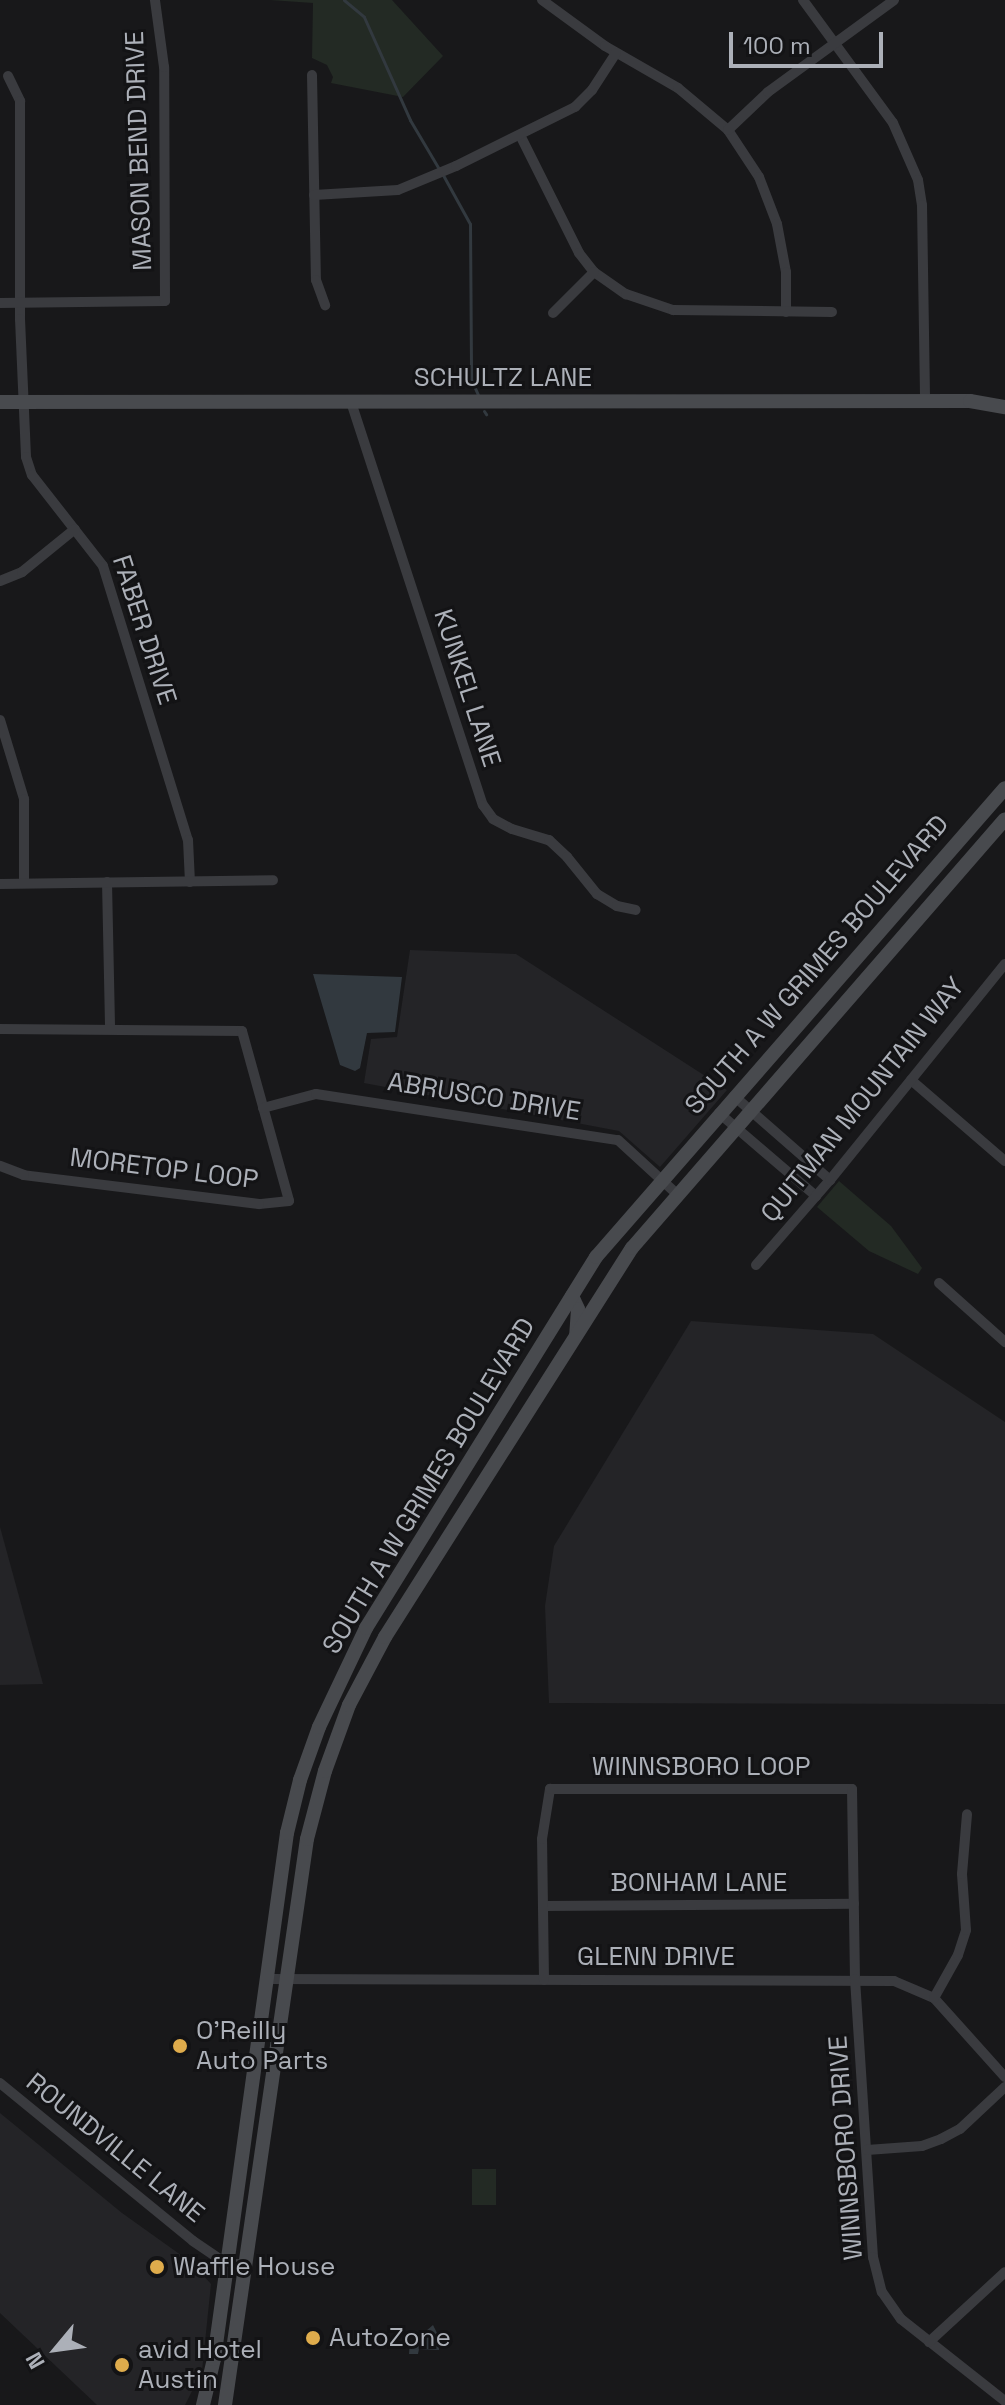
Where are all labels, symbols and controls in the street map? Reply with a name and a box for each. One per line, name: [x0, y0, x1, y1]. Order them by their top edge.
scale bar: [733, 16, 887, 66]
text: 100 m: [743, 30, 811, 61]
street label: MASON BEND DRIVE: [119, 31, 159, 271]
street label: SCHULTZ LANE: [414, 362, 592, 394]
street label: FABER DRIVE: [105, 552, 183, 708]
street label: KUNKEL LANE: [427, 605, 507, 771]
street label: SOUTH A W GRIMES BOULEVARD: [678, 809, 956, 1121]
street label: QUITMAN MOUNTAIN WAY: [755, 971, 971, 1229]
street label: ABRUSCO DRIVE: [385, 1066, 583, 1128]
street label: MORETOP LOOP: [68, 1142, 260, 1196]
street label: SOUTH A W GRIMES BOULEVARD: [316, 1312, 542, 1660]
street label: WINNSBORO LOOP: [592, 1751, 810, 1783]
street label: BONHAM LANE: [611, 1867, 787, 1899]
street label: GLENN DRIVE: [577, 1941, 735, 1973]
place label: O'Reilly Auto Parts: [196, 2015, 328, 2076]
street label: WINNSBORO DRIVE: [823, 2035, 869, 2261]
marker: O'Reilly Auto Parts: [171, 2037, 189, 2055]
street label: ROUNDVILLE LANE: [20, 2067, 210, 2229]
place label: Waffle House: [173, 2251, 335, 2283]
marker: Waffle House: [148, 2258, 166, 2276]
north arrow: [16, 2309, 96, 2389]
place label: AutoZone: [329, 2322, 451, 2354]
marker: AutoZone: [304, 2329, 322, 2347]
place label: avid Hotel Austin: [138, 2334, 262, 2396]
text: N: [19, 2347, 51, 2374]
marker: avid Hotel Austin: [113, 2356, 131, 2374]

